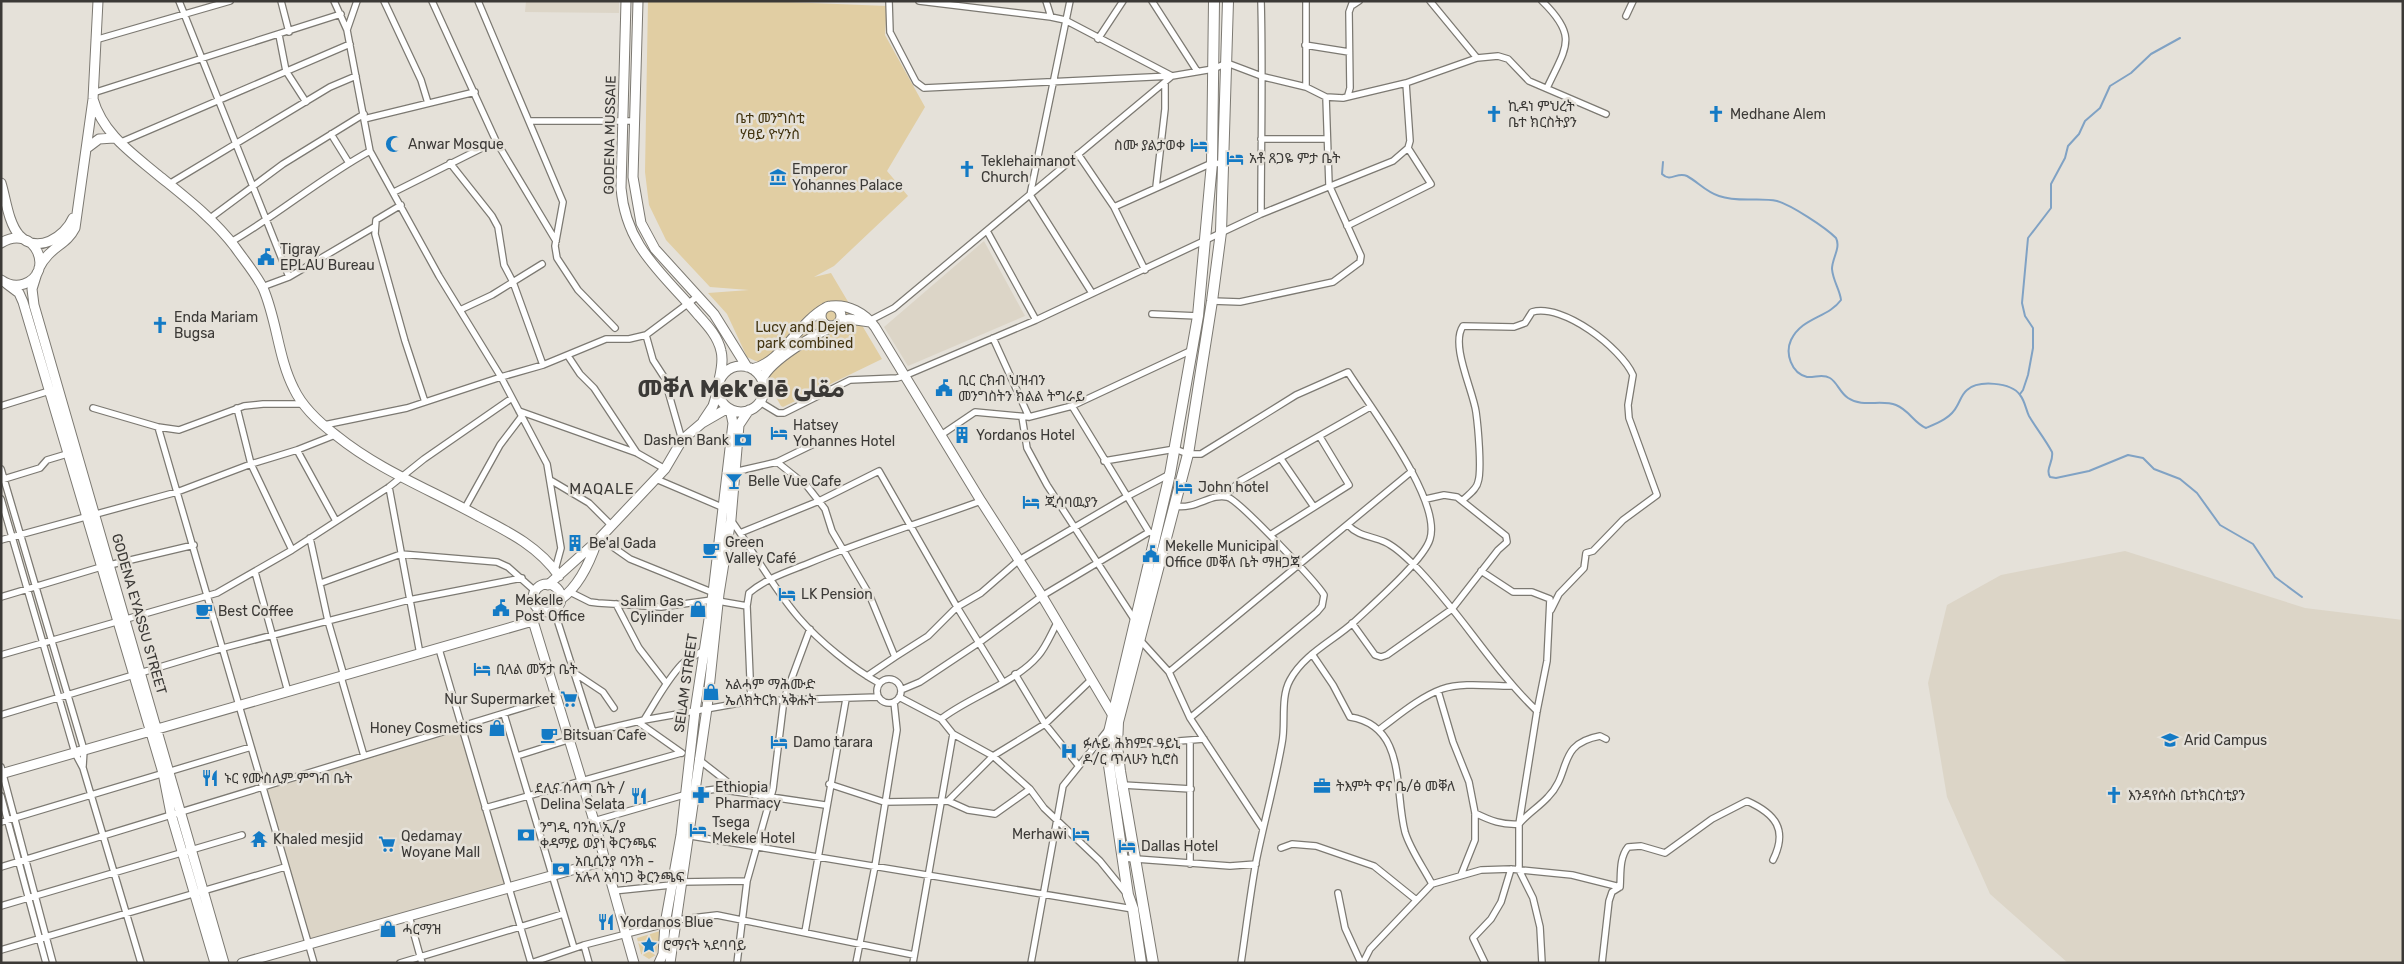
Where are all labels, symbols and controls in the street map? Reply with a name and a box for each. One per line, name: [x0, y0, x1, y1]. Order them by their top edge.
street label: GODENA MUSSAIE: [600, 75, 620, 195]
place label: ኪዳነ ምህረት ቤተ ክርስትያን: [1508, 98, 1577, 131]
church icon: ኪዳነ ምህረት ቤተ ክርስትያን: [1484, 104, 1504, 124]
church icon: Medhane Alem: [1706, 104, 1726, 124]
place label: Medhane Alem: [1730, 106, 1826, 123]
park label: ቤተ መንግስቲ ሃፀይ ዮሃንስ: [735, 110, 805, 143]
mosque icon: Anwar Mosque: [384, 134, 404, 154]
hotel icon: ስሙ ያልታወቀ: [1189, 135, 1209, 155]
place label: Anwar Mosque: [408, 136, 504, 153]
place label: ስሙ ያልታወቀ: [1114, 137, 1185, 154]
hotel icon: አቶ ጸጋዬ ምታ ቤት: [1225, 148, 1245, 168]
place label: አቶ ጸጋዬ ምታ ቤት: [1249, 150, 1341, 167]
place label: Teklehaimanot Church: [981, 153, 1076, 186]
church icon: Teklehaimanot Church: [957, 159, 977, 179]
place label: Emperor Yohannes Palace: [792, 161, 903, 194]
museum icon: Emperor Yohannes Palace: [768, 167, 788, 187]
place label: Tigray EPLAU Bureau: [280, 241, 375, 274]
public building icon: Tigray EPLAU Bureau: [256, 247, 276, 267]
place label: Enda Mariam Bugsa: [174, 309, 258, 342]
church icon: Enda Mariam Bugsa: [150, 315, 170, 335]
park label: Lucy and Dejen park combined: [755, 319, 855, 352]
place label: ቢር ርክብ ህዝብን መንግስትን ክልል ትግራይ: [958, 372, 1085, 405]
district label: መቐለ Mek'elē مقلى: [637, 375, 845, 403]
public building icon: ቢር ርክብ ህዝብን መንግስትን ክልል ትግራይ: [934, 378, 954, 398]
place label: Hatsey Yohannes Hotel: [793, 417, 895, 450]
hotel icon: Hatsey Yohannes Hotel: [769, 423, 789, 443]
building icon: Yordanos Hotel: [952, 425, 972, 445]
place label: Yordanos Hotel: [976, 427, 1075, 444]
bank icon: Dashen Bank: [733, 430, 753, 450]
place label: Dashen Bank: [643, 432, 730, 449]
bar icon: Belle Vue Cafe: [724, 471, 744, 491]
place label: Belle Vue Cafe: [748, 473, 841, 490]
hotel icon: John hotel: [1174, 477, 1194, 497]
place label: John hotel: [1198, 479, 1269, 496]
district label: MAQALE: [569, 480, 635, 498]
hotel icon: ጂሳባዉያን: [1021, 492, 1041, 512]
place label: ጂሳባዉያን: [1045, 494, 1098, 511]
street label: GODENA EYASSU STREET: [108, 532, 170, 696]
building icon: Be'al Gada: [565, 533, 585, 553]
place label: Green Valley Café: [725, 534, 797, 567]
place label: Be'al Gada: [589, 535, 656, 552]
place label: Mekelle Municipal Office መቐለ ቤት ማዘጋጃ: [1165, 538, 1300, 571]
cafe icon: Green Valley Café: [701, 540, 721, 560]
public building icon: Mekelle Municipal Office መቐለ ቤት ማዘጋጃ: [1141, 544, 1161, 564]
hotel icon: LK Pension: [777, 584, 797, 604]
place label: LK Pension: [801, 586, 873, 603]
place label: Mekelle Post Office: [515, 592, 585, 625]
place label: Salim Gas Cylinder: [620, 593, 685, 626]
public building icon: Mekelle Post Office: [491, 598, 511, 618]
shop icon: Salim Gas Cylinder: [688, 599, 708, 619]
cafe icon: Best Coffee: [194, 601, 214, 621]
place label: Best Coffee: [218, 603, 294, 620]
street label: SELAM STREET: [671, 632, 701, 734]
hotel icon: ቢላል መኝታ ቤት: [472, 659, 492, 679]
place label: ቢላል መኝታ ቤት: [496, 661, 578, 678]
place label: አልሓም ማሕሙድ ኤለክትርክ ኣቅሑት: [725, 676, 817, 709]
shop icon: አልሓም ማሕሙድ ኤለክትርክ ኣቅሑት: [701, 682, 721, 702]
supermarket icon: Nur Supermarket: [559, 689, 579, 709]
place label: Nur Supermarket: [444, 691, 556, 708]
shop icon: Honey Cosmetics: [487, 718, 507, 738]
place label: Honey Cosmetics: [370, 720, 483, 737]
cafe icon: Bitsuan Cafe: [539, 725, 559, 745]
place label: Bitsuan Cafe: [563, 727, 647, 744]
school or university icon: Arid Campus: [2160, 730, 2180, 750]
hotel icon: Damo tarara: [769, 732, 789, 752]
place label: Arid Campus: [2184, 732, 2267, 749]
place label: Damo tarara: [793, 734, 873, 751]
place label: ፉሉይ ሕክምና ዓይኒ ዶ/ር ጥላሁን ኪሮስ: [1083, 735, 1181, 768]
hospital icon: ፉሉይ ሕክምና ዓይኒ ዶ/ር ጥላሁን ኪሮስ: [1059, 741, 1079, 761]
restaurant icon: ኑር የሙስሊም ምግብ ቤት: [200, 768, 220, 788]
place label: ኑር የሙስሊም ምግብ ቤት: [224, 770, 353, 787]
office icon: ትእምት ዋና ቤ/ፅ መቐለ: [1312, 776, 1332, 796]
place label: ትእምት ዋና ቤ/ፅ መቐለ: [1336, 778, 1455, 795]
place label: Ethiopia Pharmacy: [715, 779, 781, 812]
place label: ደሊና ሰላጣ ቤት / Delina Selata: [535, 780, 625, 813]
pharmacy icon: Ethiopia Pharmacy: [691, 785, 711, 805]
church icon: እንዳየሱስ ቤተክርስቲያን: [2104, 785, 2124, 805]
restaurant icon: ደሊና ሰላጣ ቤት / Delina Selata: [629, 786, 649, 806]
place label: እንዳየሱስ ቤተክርስቲያን: [2128, 787, 2246, 804]
place label: Tsega Mekele Hotel: [712, 814, 795, 847]
place label: ንግዲ ባንኪ ኢ/ያ ቀዳማይ ወያነ ቅርንጫፍ: [540, 819, 657, 852]
hotel icon: Tsega Mekele Hotel: [688, 820, 708, 840]
hotel icon: Merhawi: [1071, 824, 1091, 844]
bank icon: ንግዲ ባንኪ ኢ/ያ ቀዳማይ ወያነ ቅርንጫፍ: [516, 825, 536, 845]
place label: Merhawi: [1012, 826, 1067, 843]
place label: Qedamay Woyane Mall: [401, 828, 480, 861]
temple icon: Khaled mesjid: [249, 829, 269, 849]
place label: Khaled mesjid: [273, 831, 363, 848]
supermarket icon: Qedamay Woyane Mall: [377, 834, 397, 854]
hotel icon: Dallas Hotel: [1117, 836, 1137, 856]
place label: Dallas Hotel: [1141, 838, 1218, 855]
place label: አቢሲንያ ባንክ - አሉላ አባነጋ ቅርንጫፍ: [575, 853, 685, 886]
bank icon: አቢሲንያ ባንክ - አሉላ አባነጋ ቅርንጫፍ: [551, 859, 571, 879]
restaurant icon: Yordanos Blue: [596, 912, 616, 932]
place label: Yordanos Blue: [620, 914, 713, 931]
shop icon: ሓርማዝ: [378, 919, 398, 939]
place label: ሓርማዝ: [402, 921, 442, 938]
place icon: ሮማናት ኣደባባይ: [639, 935, 659, 955]
place label: ሮማናት ኣደባባይ: [663, 937, 746, 954]

